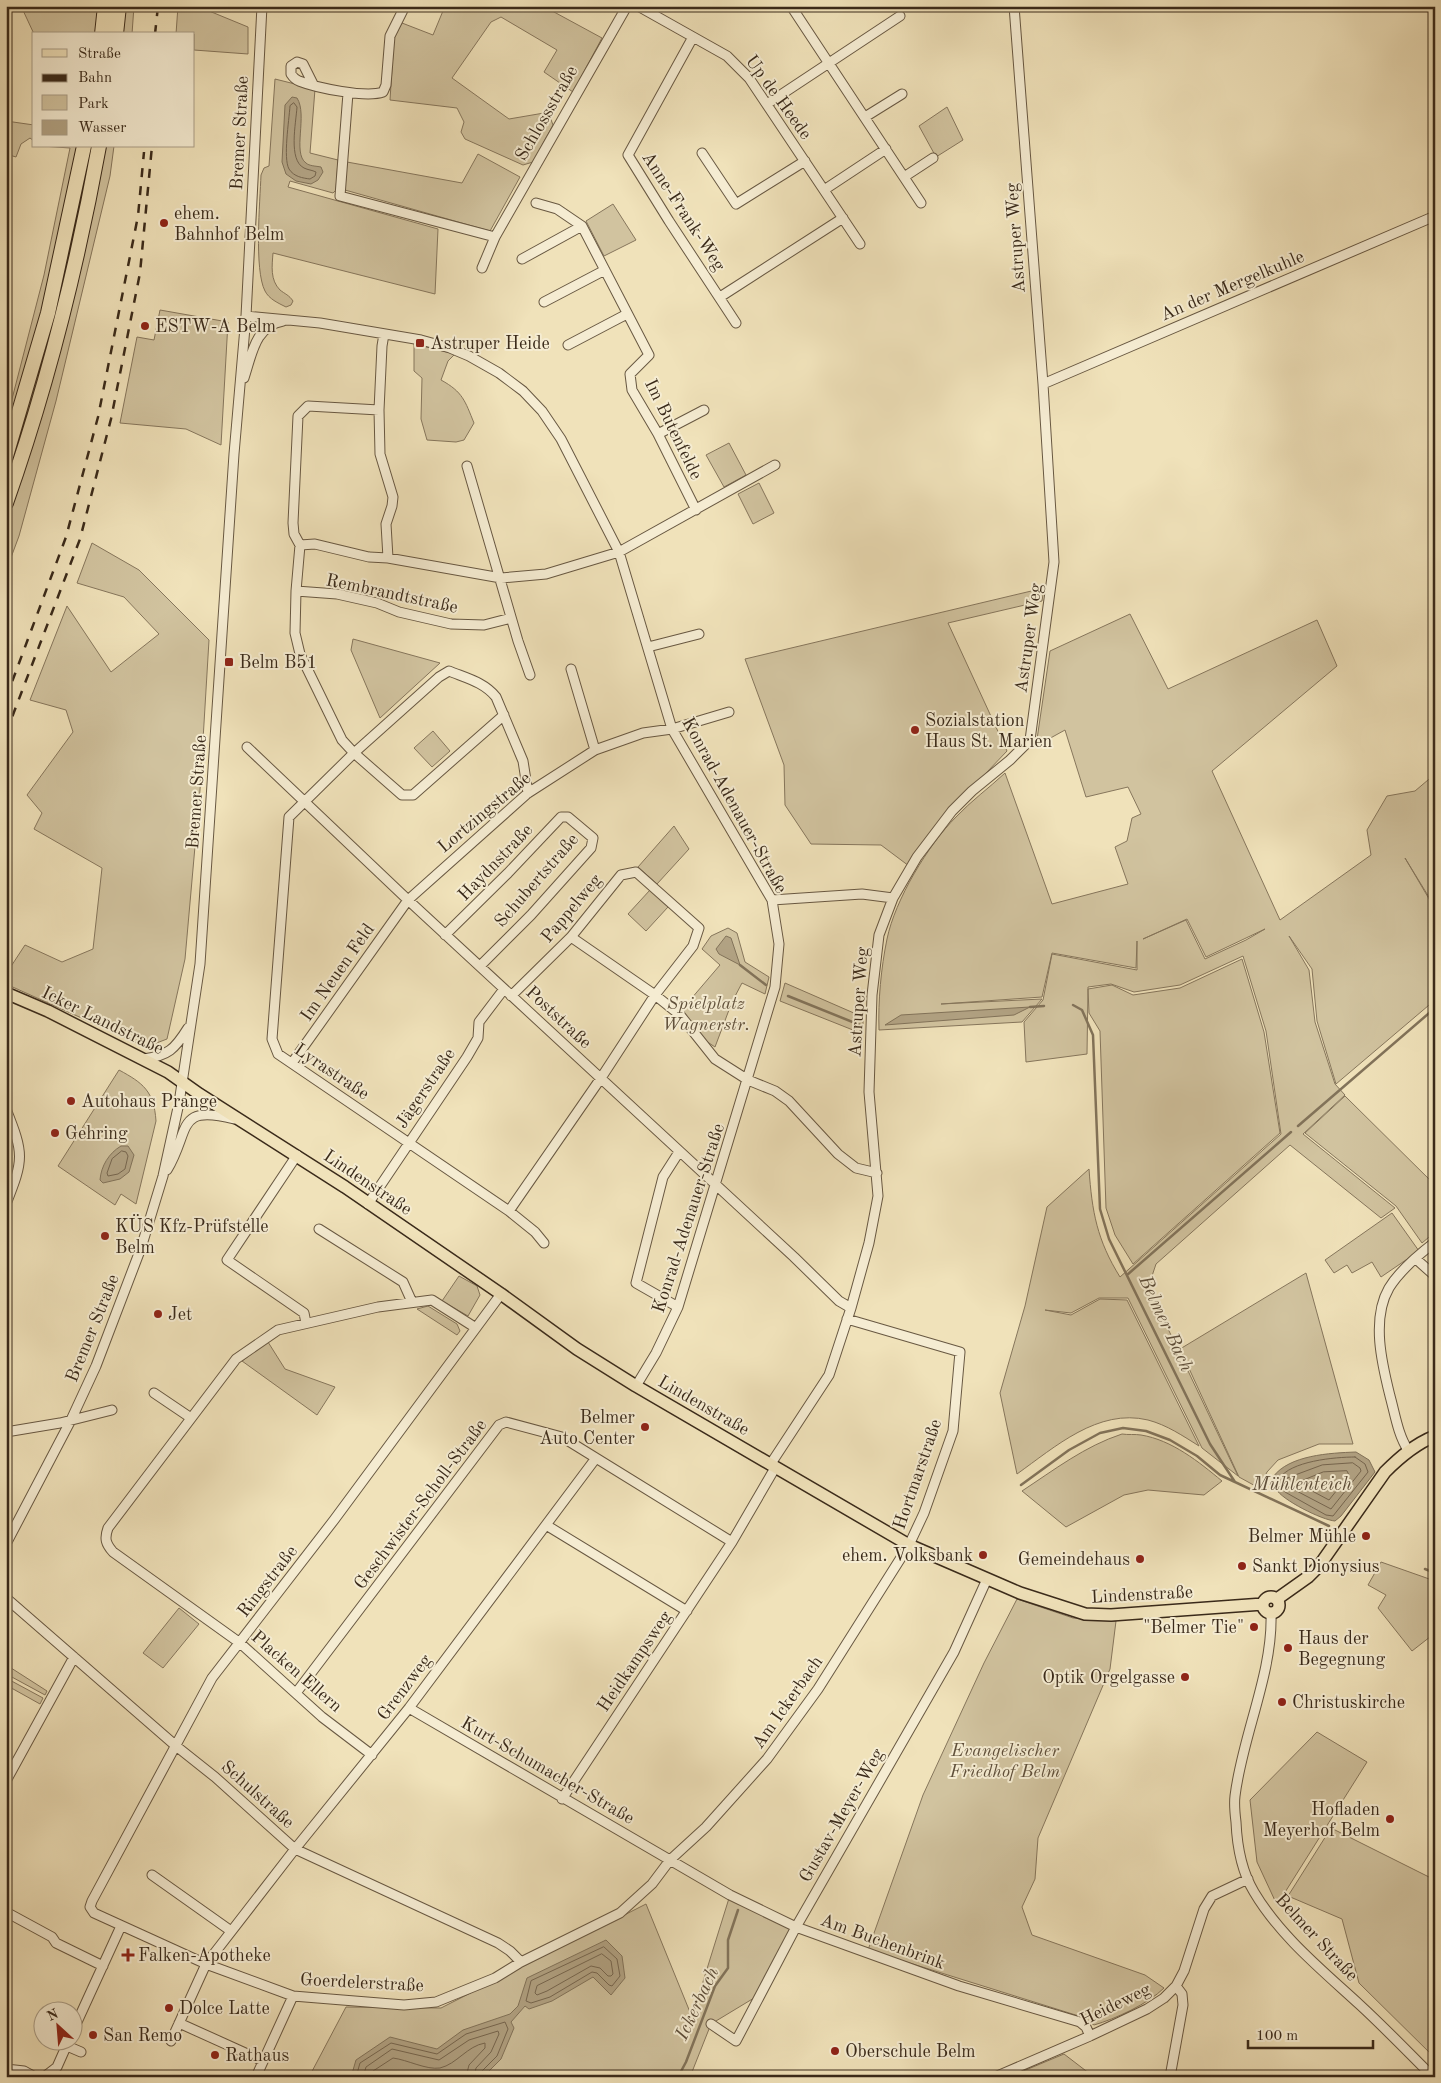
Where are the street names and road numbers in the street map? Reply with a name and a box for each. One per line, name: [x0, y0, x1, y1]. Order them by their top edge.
street label: Up de Heede: [742, 52, 815, 143]
street label: Schlossstraße: [512, 63, 581, 164]
street label: Bremer Straße: [228, 75, 252, 191]
street label: Anne-Frank-Weg: [638, 149, 728, 274]
street label: Astruper Weg: [1003, 182, 1029, 294]
street label: An der Mergelkuhle: [1158, 248, 1307, 324]
street label: Im Butenfelde: [641, 376, 705, 483]
street label: Rembrandtstraße: [324, 571, 459, 617]
street label: Astruper Weg: [1012, 582, 1046, 694]
street label: Konrad-Adenauer-Straße: [678, 715, 790, 896]
street label: Bremer Straße: [184, 734, 210, 850]
street label: Lortzingstraße: [435, 769, 534, 857]
street label: Haydnstraße: [455, 821, 536, 904]
street label: Schubertstraße: [491, 830, 582, 931]
street label: Pappelweg: [538, 871, 606, 946]
street label: Im Neuen Feld: [298, 920, 378, 1025]
street label: Astruper Weg: [846, 946, 872, 1058]
street label: Poststraße: [522, 983, 595, 1052]
street label: Icker Landstraße: [39, 984, 166, 1058]
street label: Lyrastraße: [291, 1040, 372, 1103]
street label: Jägerstraße: [393, 1045, 459, 1132]
street label: Konrad-Adenauer-Straße: [650, 1121, 728, 1315]
street label: Lindenstraße: [320, 1147, 415, 1219]
street label: Bremer Straße: [63, 1272, 123, 1385]
street label: Lindenstraße: [655, 1373, 752, 1439]
street label: Geschwister-Scholl-Straße: [351, 1416, 490, 1593]
street label: Hortmarstraße: [891, 1417, 945, 1532]
street label: Ringstraße: [234, 1542, 301, 1621]
street label: Lindenstraße: [1091, 1583, 1194, 1607]
street label: Heidkampsweg: [595, 1608, 675, 1715]
street label: Placken Ellern: [248, 1628, 345, 1716]
street label: Grenzweg: [374, 1651, 435, 1724]
street label: Am Ickerbach: [749, 1653, 827, 1752]
street label: Kurt-Schumacher-Straße: [458, 1714, 637, 1828]
street label: Gustav-Meyer-Weg: [796, 1745, 888, 1885]
street label: Schulstraße: [217, 1757, 297, 1832]
street label: Belmer Straße: [1271, 1891, 1361, 1985]
street label: Am Buchenbrink: [818, 1911, 947, 1973]
street label: Goerdelerstraße: [300, 1971, 424, 1995]
street label: Heideweg: [1077, 1980, 1154, 2030]

